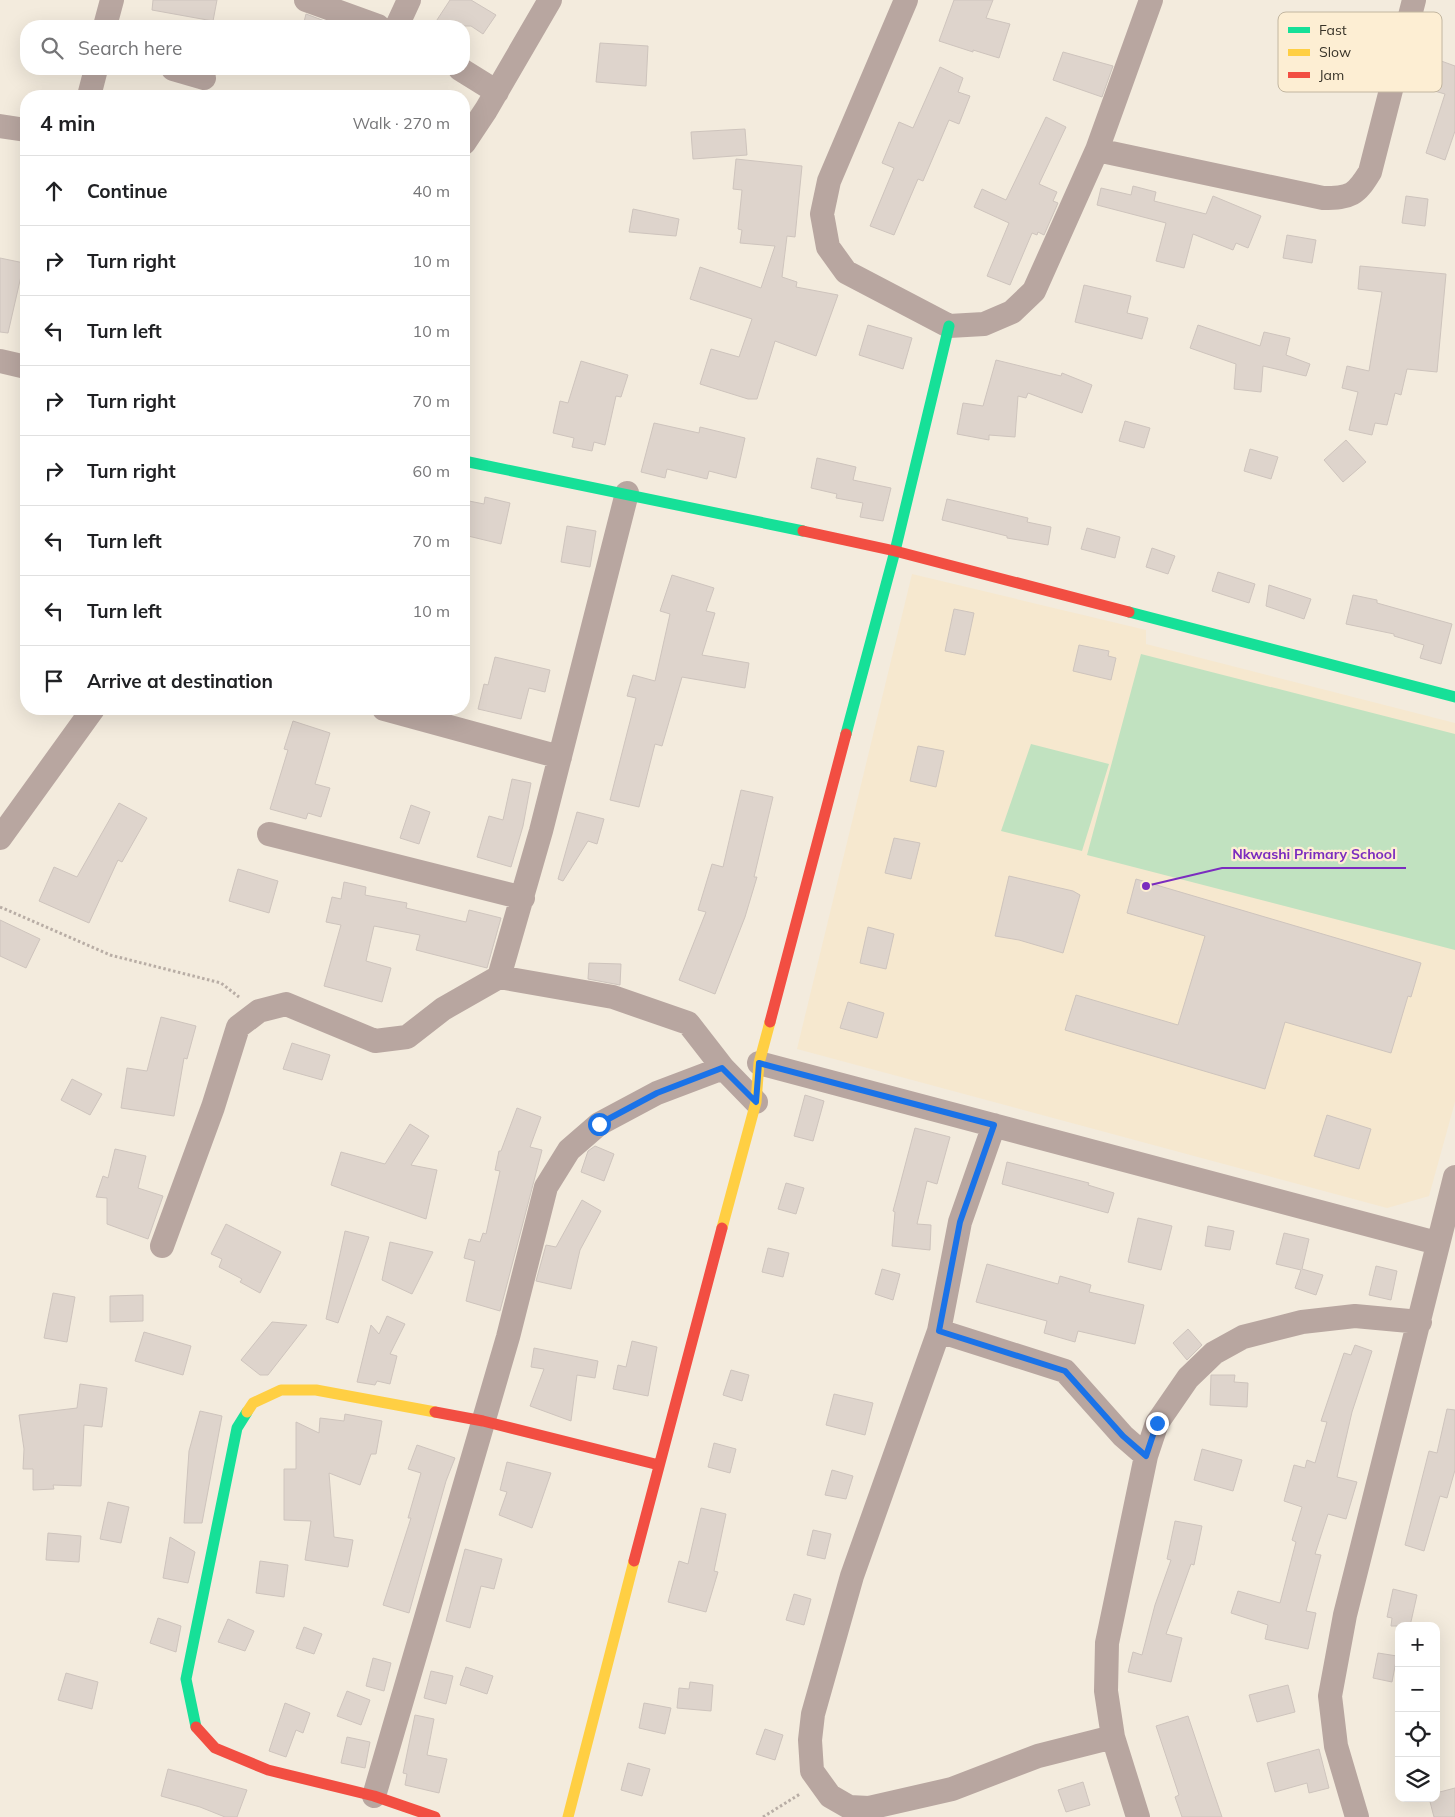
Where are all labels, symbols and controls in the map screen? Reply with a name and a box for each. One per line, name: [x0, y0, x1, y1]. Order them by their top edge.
legend: [1278, 12, 1442, 92]
search box: [20, 20, 470, 75]
text: Fast: [1319, 21, 1347, 39]
icon: search: [38, 34, 66, 62]
text: Search here: [78, 36, 182, 60]
text: Slow: [1319, 43, 1351, 61]
text: Jam: [1319, 66, 1344, 84]
text: 4 min: [40, 110, 95, 136]
text: Walk · 270 m: [352, 113, 450, 133]
icon: ahead: [40, 177, 68, 205]
text: Continue: [87, 179, 167, 203]
text: 40 m: [413, 181, 450, 201]
icon: right: [40, 247, 68, 275]
text: Turn right: [87, 249, 176, 273]
text: 10 m: [413, 251, 450, 271]
icon: left: [40, 317, 68, 345]
text: Turn left: [87, 319, 162, 343]
text: 10 m: [413, 321, 450, 341]
icon: right: [40, 387, 68, 415]
text: Turn right: [87, 389, 176, 413]
text: 70 m: [413, 391, 450, 411]
icon: right: [40, 457, 68, 485]
text: Turn right: [87, 459, 176, 483]
text: 60 m: [413, 461, 450, 481]
icon: left: [40, 527, 68, 555]
text: Turn left: [87, 529, 162, 553]
text: 70 m: [413, 531, 450, 551]
icon: left: [40, 597, 68, 625]
text: Turn left: [87, 599, 162, 623]
text: 10 m: [413, 601, 450, 621]
icon: arrive: [40, 667, 68, 695]
text: Arrive at destination: [87, 669, 273, 693]
callout: Nkwashi Primary School: [1222, 839, 1406, 868]
text: Nkwashi Primary School: [1232, 845, 1396, 863]
route start: [588, 1113, 611, 1136]
route end: [1146, 1412, 1169, 1435]
map controls: [1395, 1622, 1440, 1802]
button: +: [1395, 1622, 1440, 1667]
button: −: [1395, 1667, 1440, 1712]
button: locate: [1395, 1712, 1440, 1757]
button: layers: [1395, 1757, 1440, 1802]

